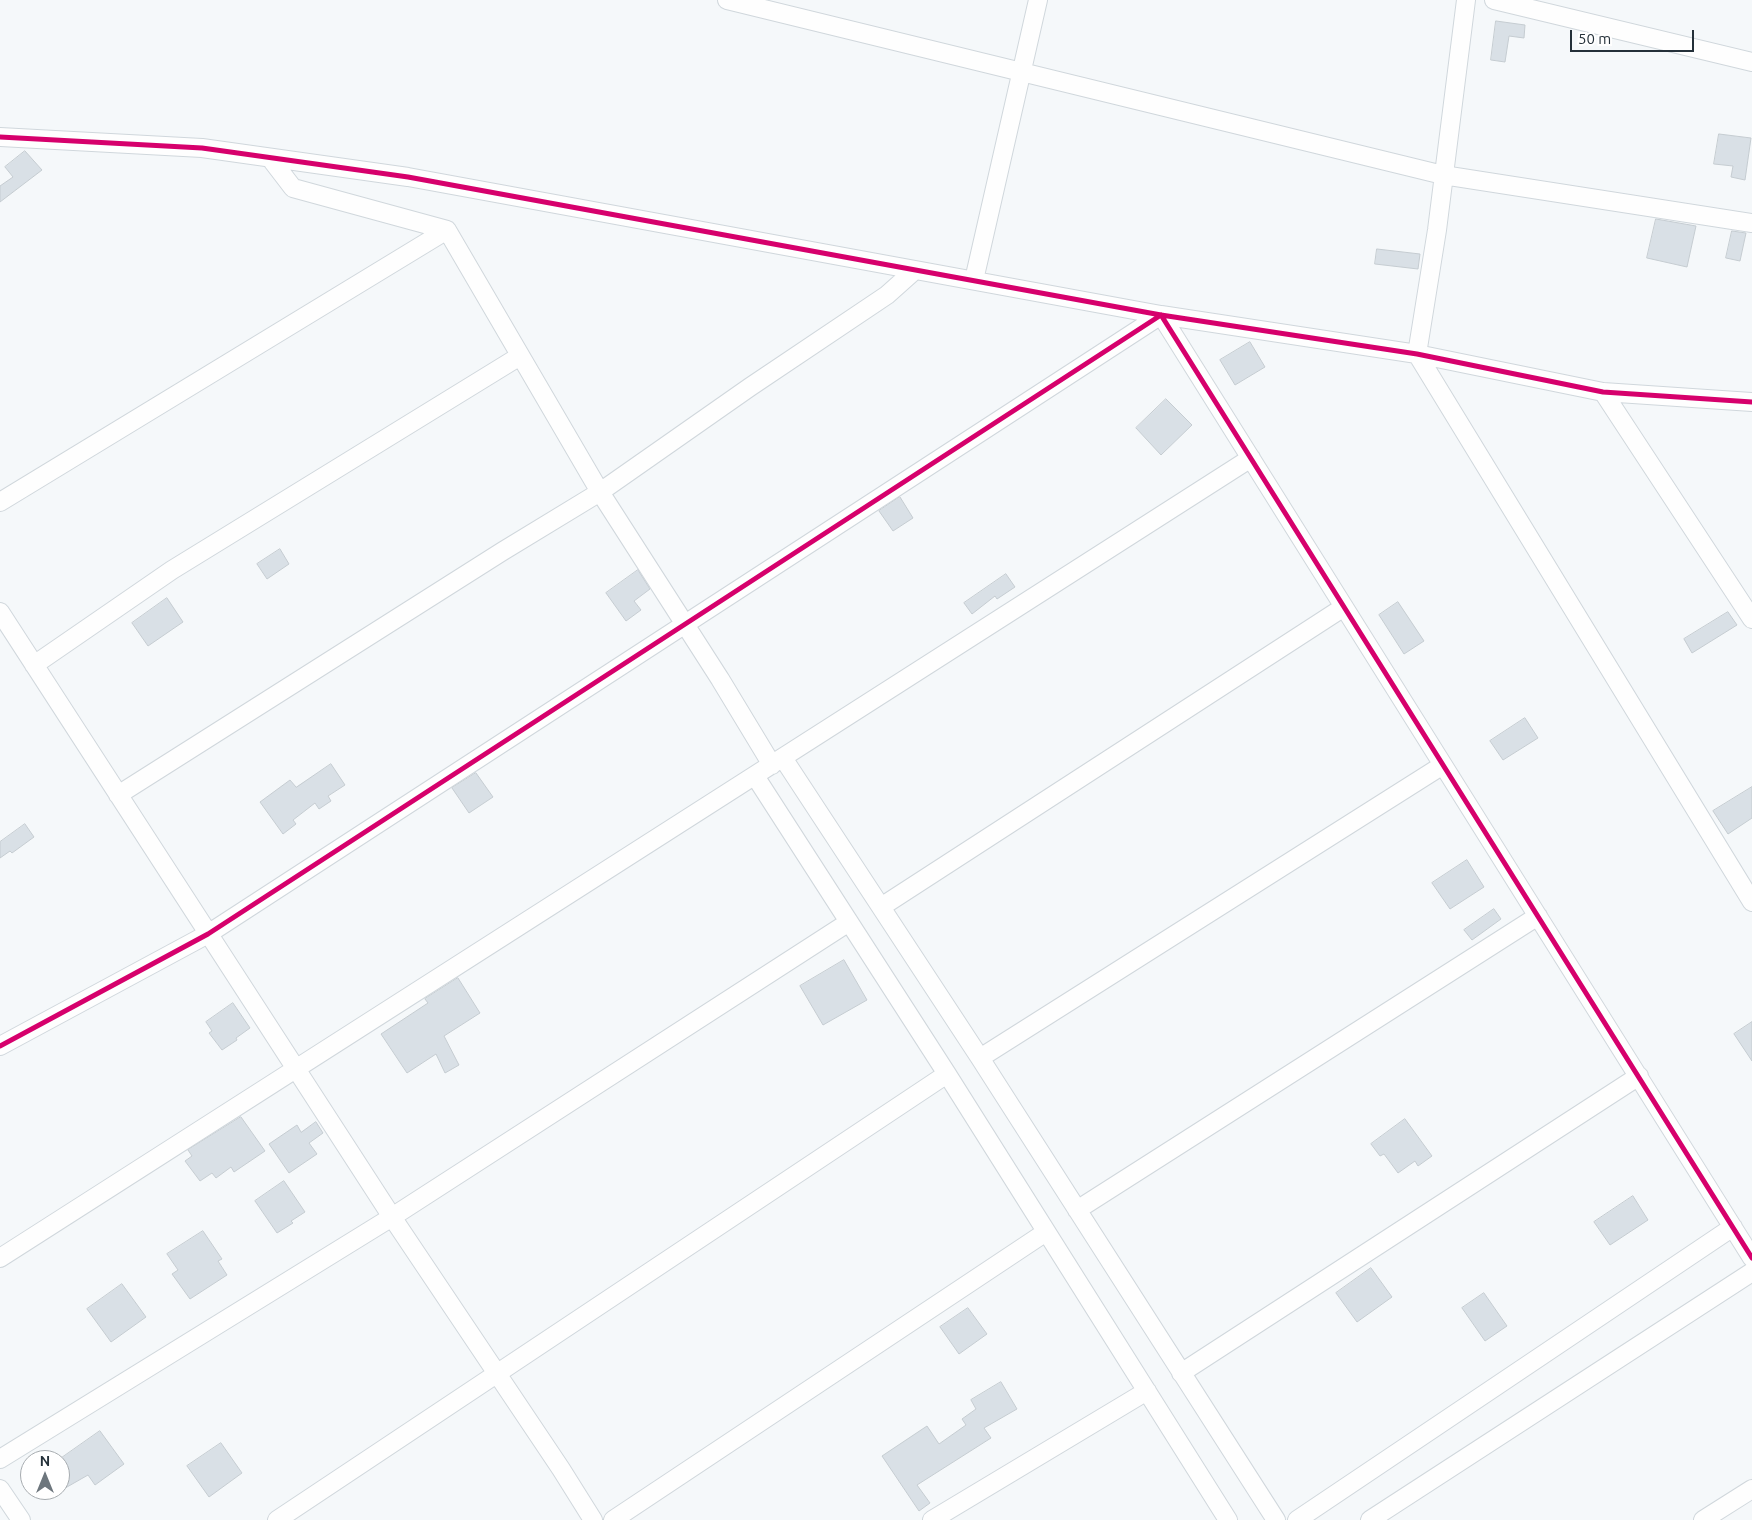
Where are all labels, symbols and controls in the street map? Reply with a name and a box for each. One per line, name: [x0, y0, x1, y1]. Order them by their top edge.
scale bar: [1572, 20, 1696, 52]
text: 50 m: [1578, 30, 1611, 47]
north arrow: [20, 1450, 70, 1500]
text: N: [40, 1453, 50, 1469]

